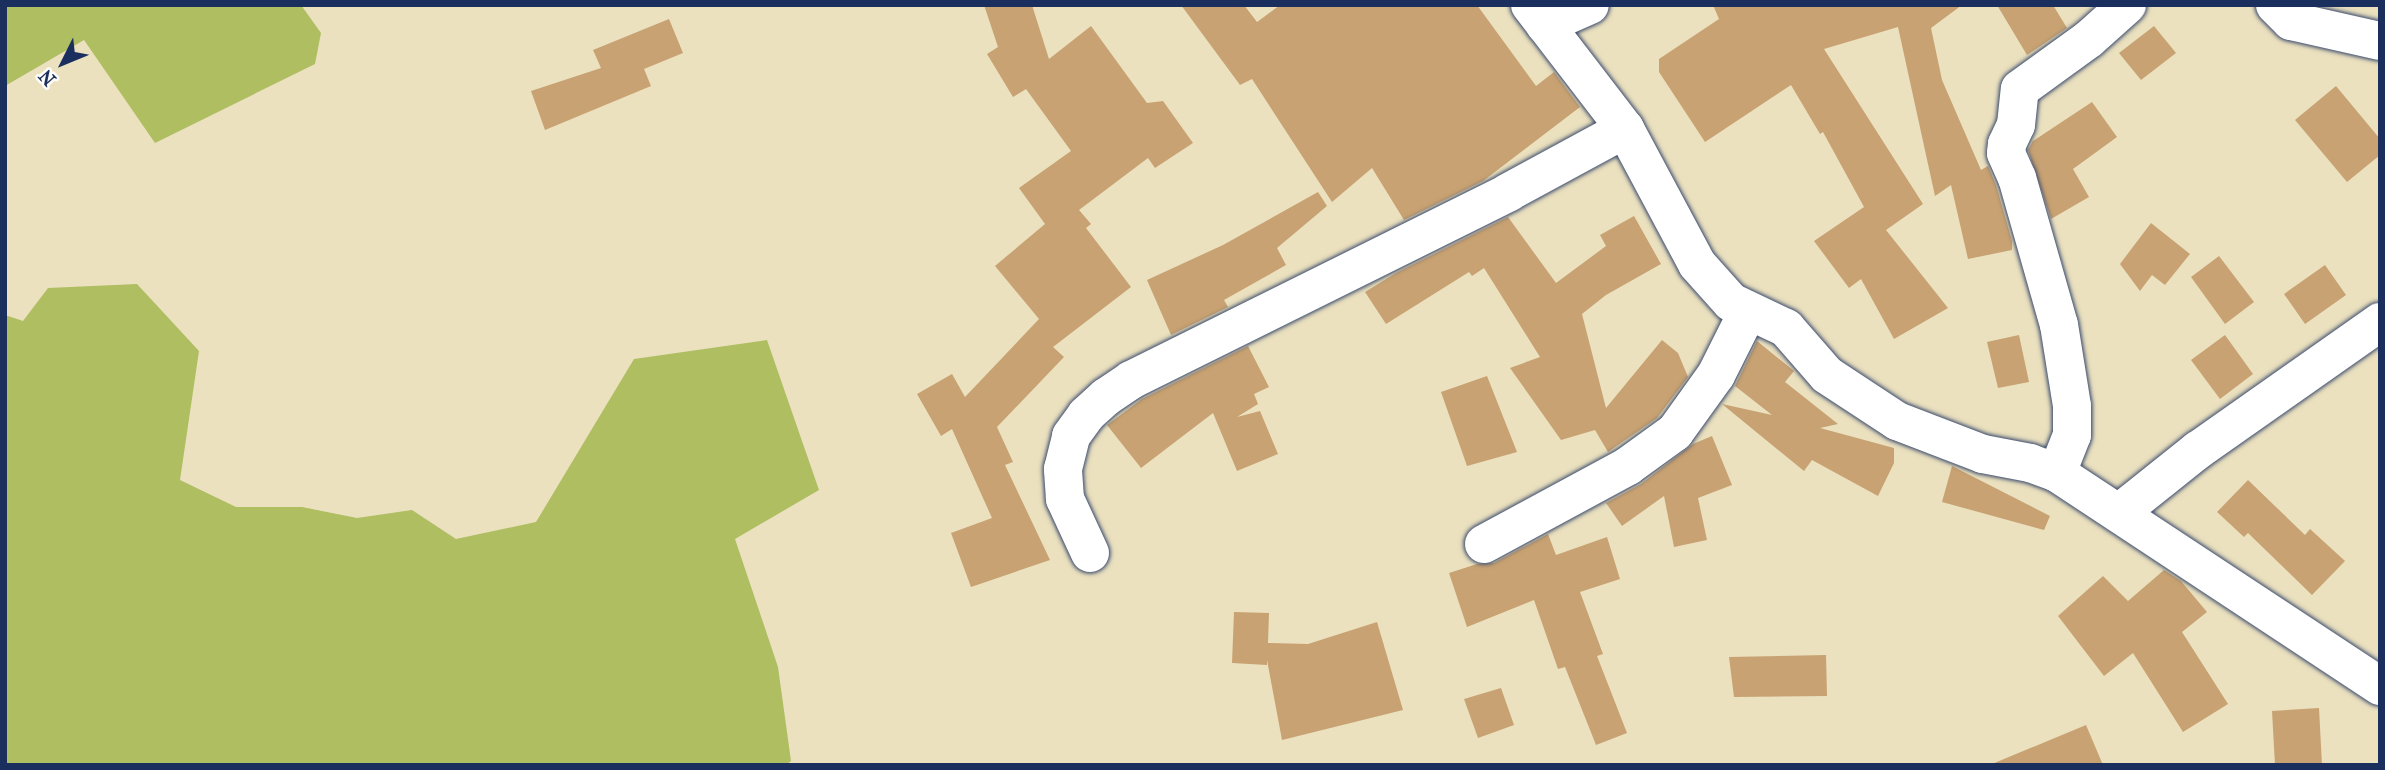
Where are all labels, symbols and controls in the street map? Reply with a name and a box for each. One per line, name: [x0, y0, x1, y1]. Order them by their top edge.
north arrow: [28, 28, 98, 98]
text: N: [35, 65, 61, 90]

